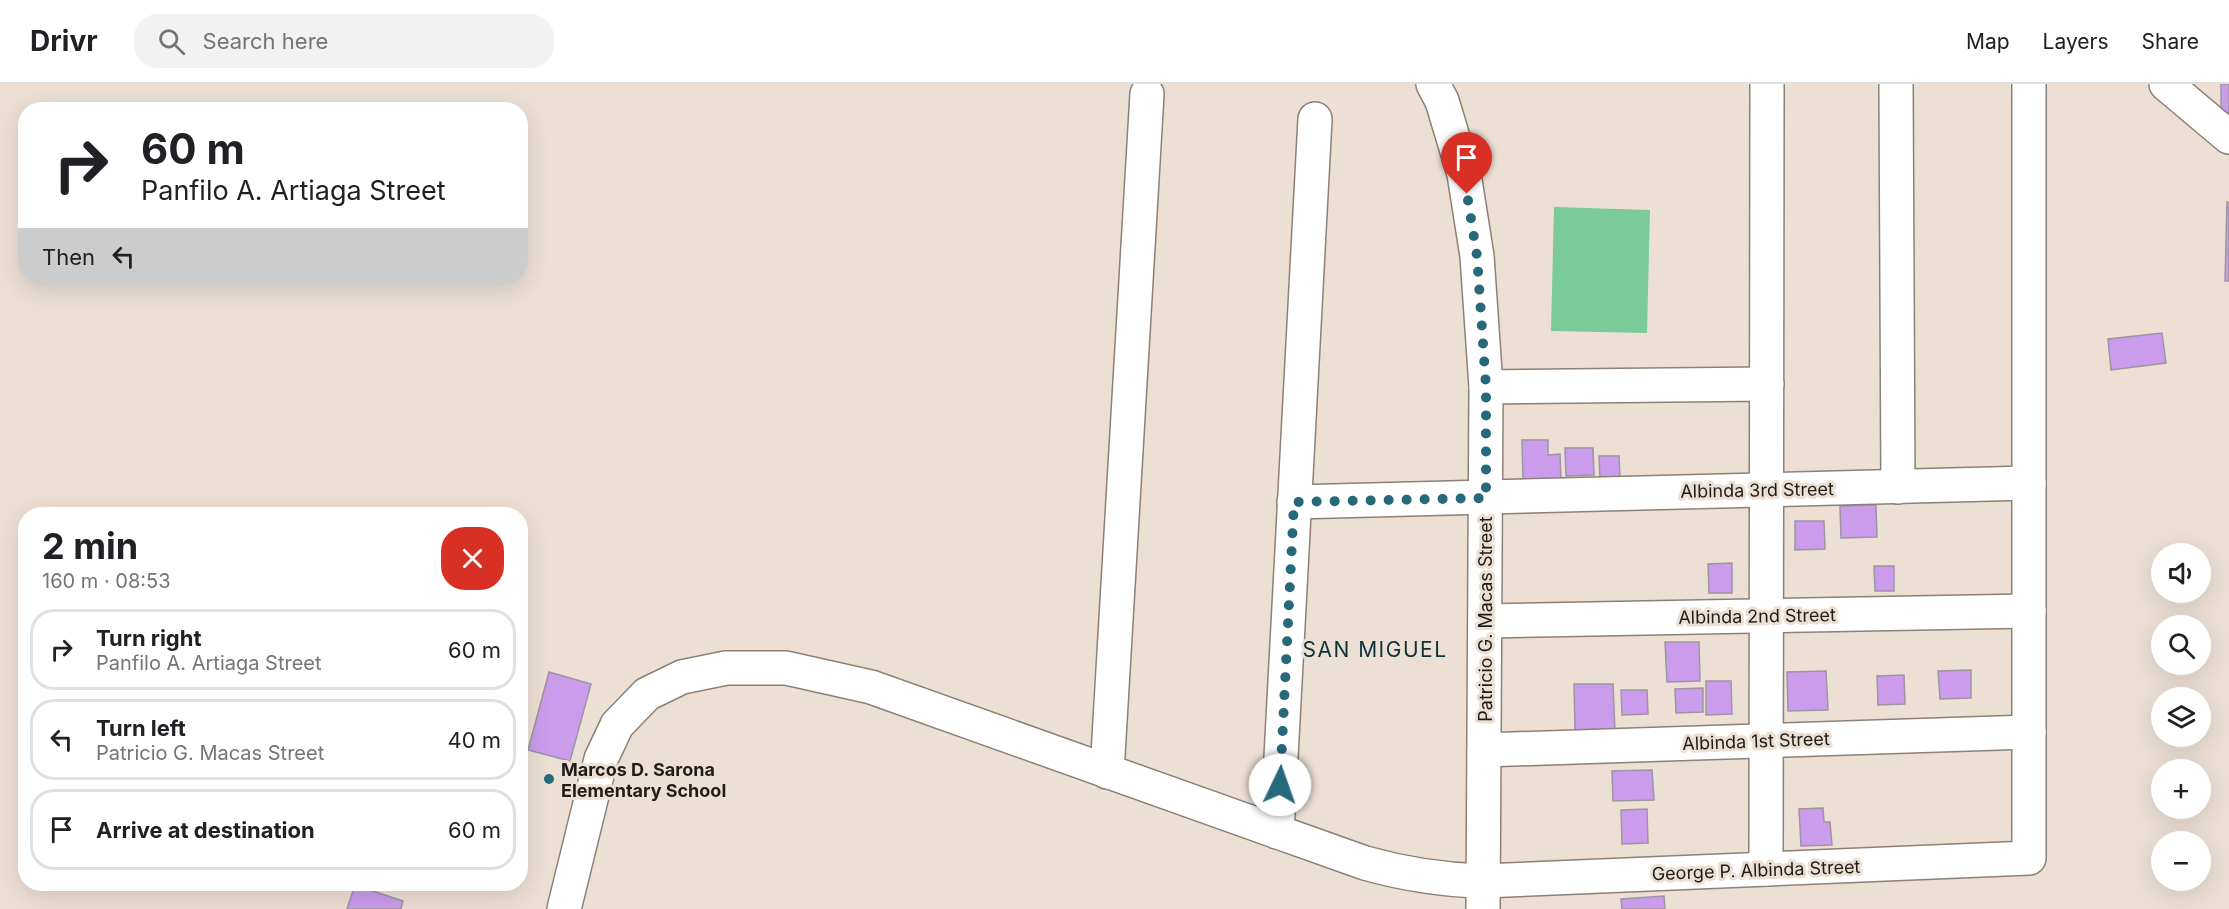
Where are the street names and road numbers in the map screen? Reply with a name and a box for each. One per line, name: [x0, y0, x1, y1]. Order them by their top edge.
street label: Albinda 3rd Street: [1680, 478, 1834, 502]
street label: Patricio G. Macas Street: [1475, 516, 1496, 722]
street label: Albinda 2nd Street: [1678, 604, 1836, 628]
street label: Albinda 1st Street: [1682, 728, 1830, 754]
street label: George P. Albinda Street: [1651, 856, 1861, 884]

